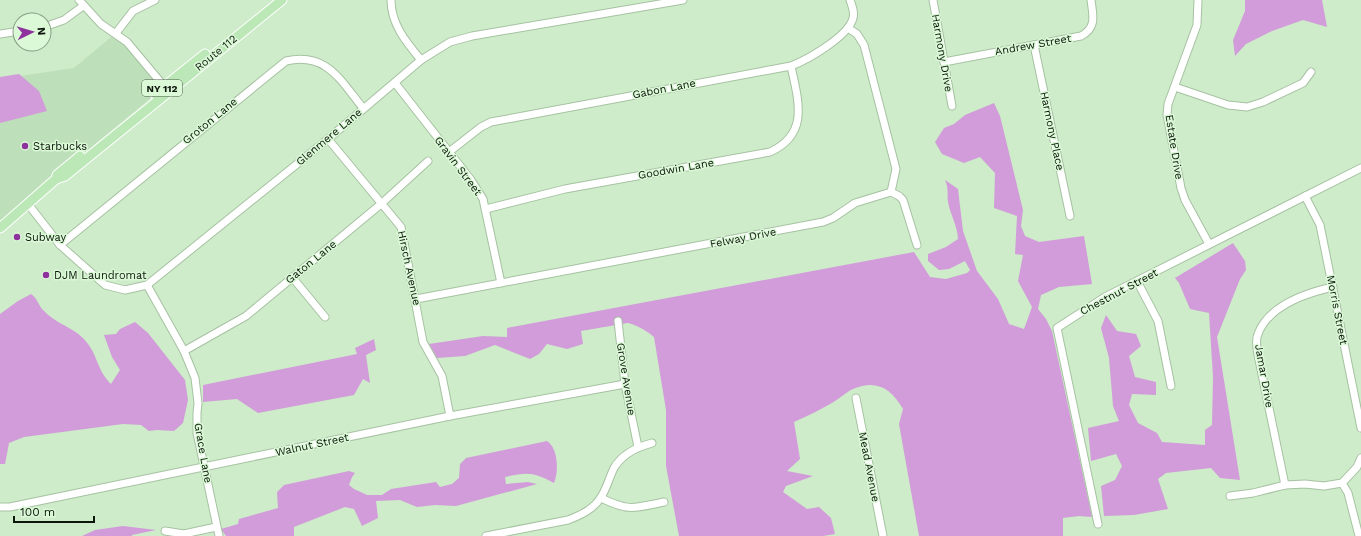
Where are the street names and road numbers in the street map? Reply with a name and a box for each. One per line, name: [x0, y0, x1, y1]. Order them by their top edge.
street label: Harmony Drive: [929, 13, 955, 93]
street label: Route 112: [192, 32, 240, 74]
street label: Andrew Street: [994, 32, 1073, 58]
street label: Gabon Lane: [631, 76, 697, 102]
road number: NY 112: [142, 80, 182, 96]
street label: Harmony Place: [1037, 90, 1067, 172]
street label: Groton Lane: [180, 95, 240, 147]
street label: Glenmere Lane: [294, 106, 364, 168]
street label: Estate Drive: [1162, 114, 1186, 180]
street label: Gravin Street: [432, 134, 485, 198]
street label: Goodwin Lane: [637, 156, 715, 182]
street label: Felway Drive: [709, 225, 777, 251]
street label: Hirsch Avenue: [395, 229, 423, 307]
street label: Gaton Lane: [283, 238, 339, 286]
street label: Chestnut Street: [1078, 266, 1160, 318]
street label: Morris Street: [1324, 274, 1350, 346]
street label: Grove Avenue: [614, 342, 638, 416]
street label: Jamar Drive: [1252, 343, 1276, 409]
street label: Grace Lane: [191, 422, 215, 484]
street label: Walnut Street: [274, 431, 350, 459]
street label: Mead Avenue: [856, 431, 882, 503]

